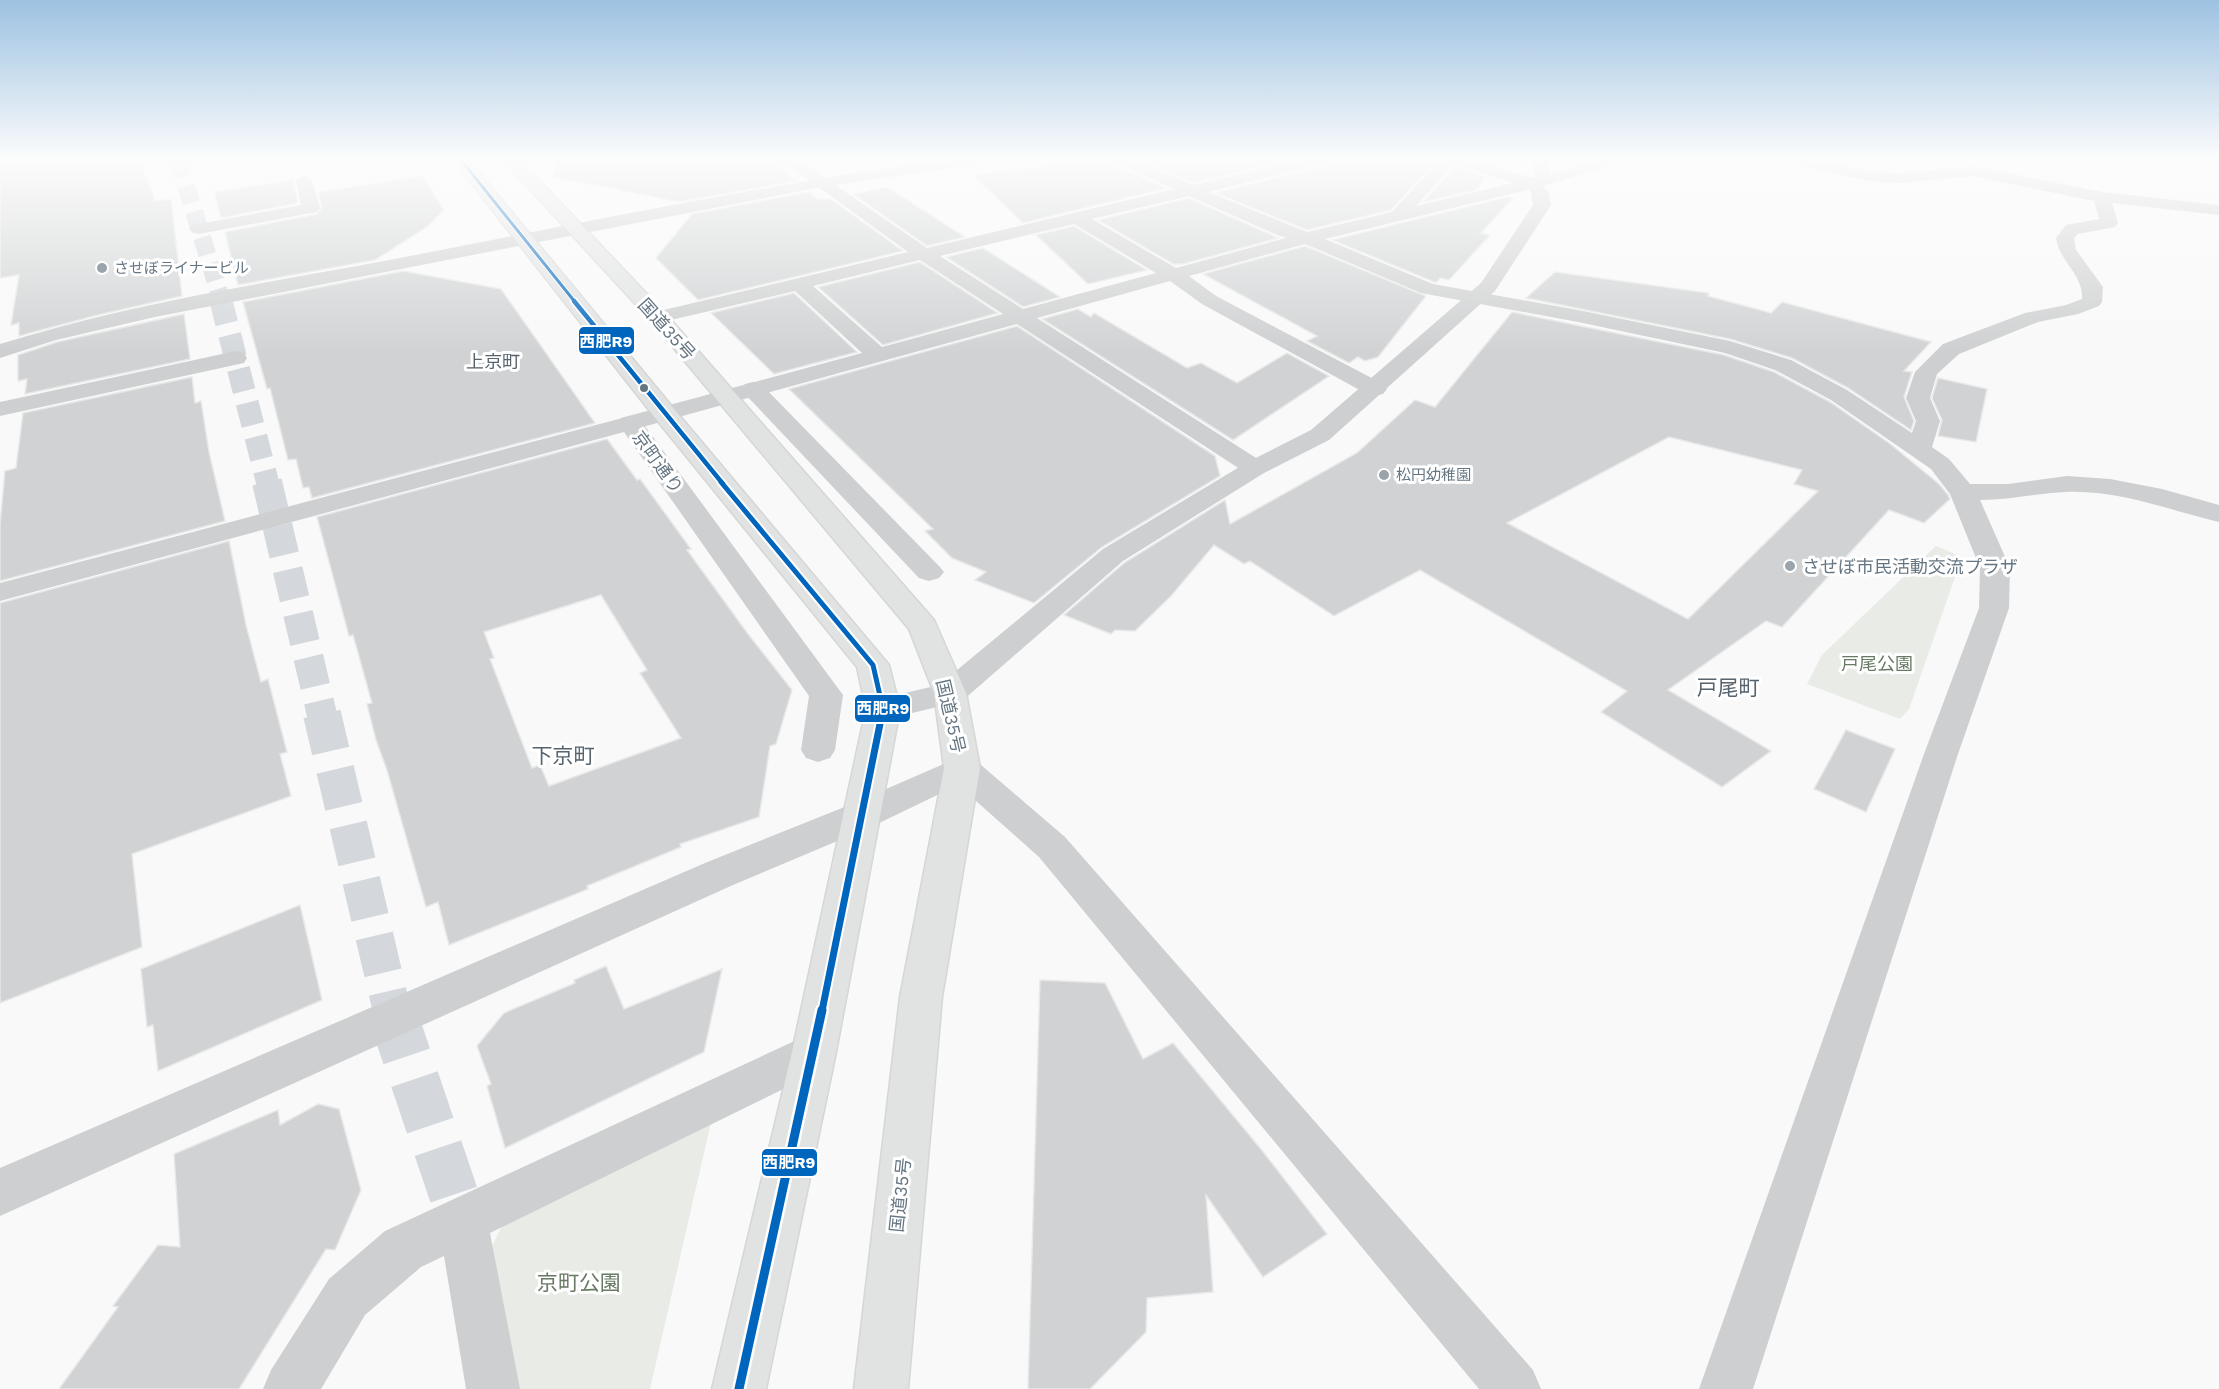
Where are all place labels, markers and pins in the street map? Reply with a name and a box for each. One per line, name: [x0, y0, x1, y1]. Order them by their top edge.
place label: させぼライナービル: [114, 259, 249, 277]
marker: させぼライナービル: [95, 261, 109, 275]
unlabelled marker: [638, 382, 650, 394]
place label: 松円幼稚園: [1396, 466, 1471, 484]
marker: 松円幼稚園: [1377, 468, 1391, 482]
place label: させぼ市民活動交流プラザ: [1802, 556, 2018, 577]
marker: させぼ市民活動交流プラザ: [1783, 559, 1797, 573]

